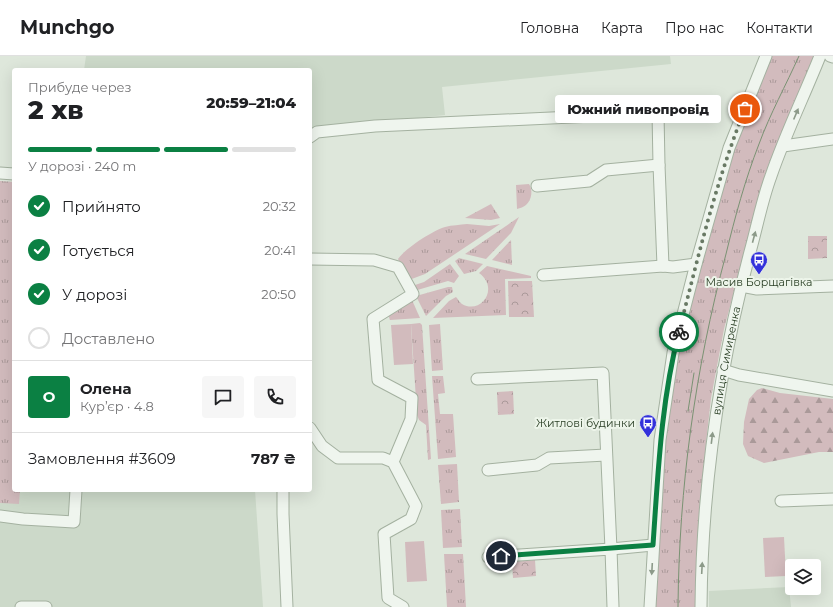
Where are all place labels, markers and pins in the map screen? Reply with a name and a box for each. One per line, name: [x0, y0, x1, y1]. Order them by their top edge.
pin: [728, 92, 762, 126]
callout: Южний пивопровід: [555, 95, 721, 123]
bus stop icon: Масив Борщагівка: [749, 250, 769, 275]
place label: Масив Борщагівка: [705, 275, 813, 289]
bus stop icon: Житлові будинки: [638, 413, 658, 438]
place label: Житлові будинки: [536, 416, 635, 430]
pin: [484, 539, 518, 573]

